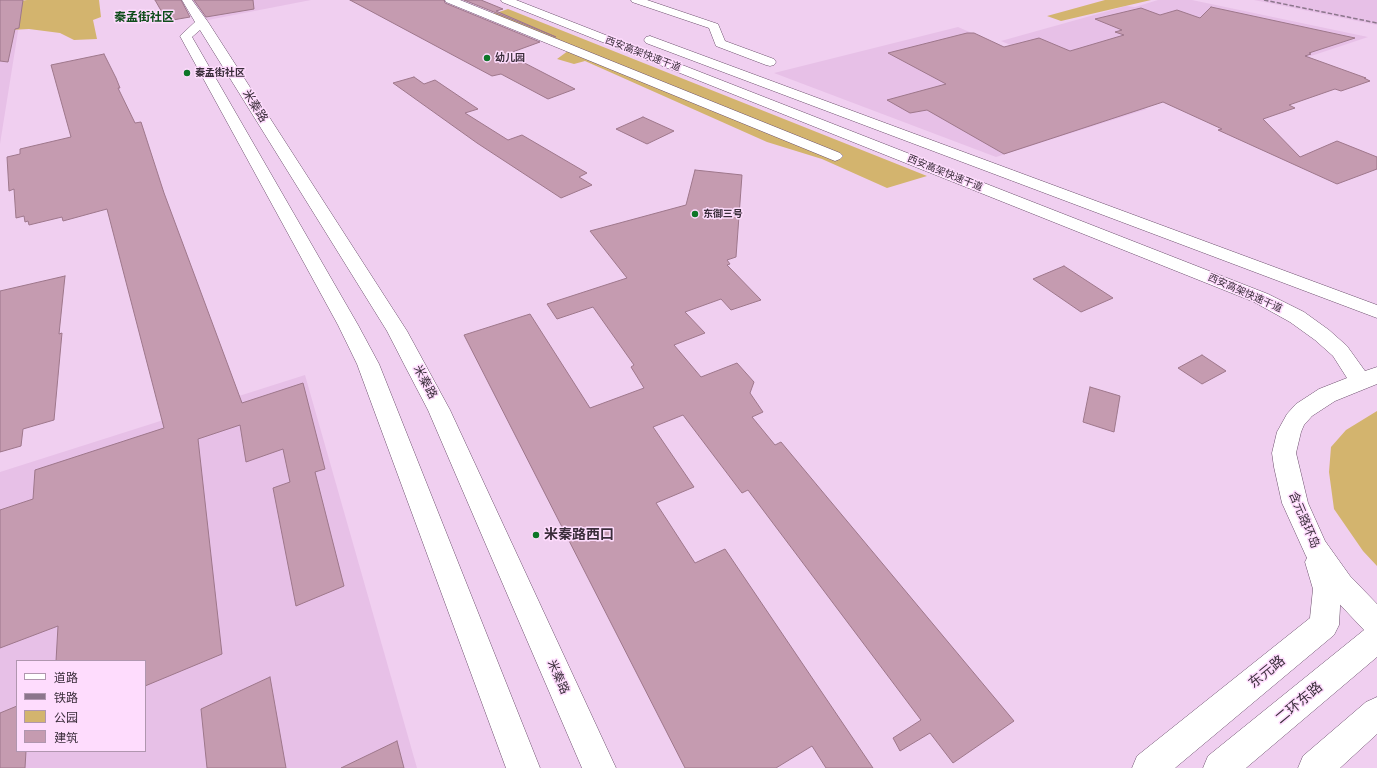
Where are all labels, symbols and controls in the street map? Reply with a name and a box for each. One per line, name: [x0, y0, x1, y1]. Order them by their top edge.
district label: 秦孟街社区: [114, 10, 174, 24]
street label: 西安高架快速干道: [604, 34, 682, 74]
place label: 幼儿园: [495, 52, 525, 64]
marker: 幼儿园: [482, 53, 492, 63]
place label: 秦孟街社区: [195, 67, 245, 79]
marker: 秦孟街社区: [182, 68, 192, 78]
street label: 米秦路: [239, 87, 271, 125]
street label: 西安高架快速干道: [906, 152, 984, 194]
place label: 东御三号: [703, 208, 743, 220]
marker: 东御三号: [690, 209, 700, 219]
street label: 西安高架快速干道: [1206, 271, 1284, 315]
street label: 米秦路: [410, 363, 440, 401]
street label: 含元路环岛: [1286, 490, 1322, 550]
place label: 米秦路西口: [544, 527, 614, 543]
marker: 米秦路西口: [531, 530, 541, 540]
street label: 东元路: [1245, 652, 1289, 692]
street label: 米秦路: [544, 658, 572, 696]
legend: [16, 660, 146, 752]
text: 道路: [54, 670, 78, 685]
street label: 二环东路: [1272, 679, 1326, 727]
text: 铁路: [54, 690, 78, 705]
text: 公园: [54, 710, 78, 725]
text: 建筑: [54, 730, 78, 745]

